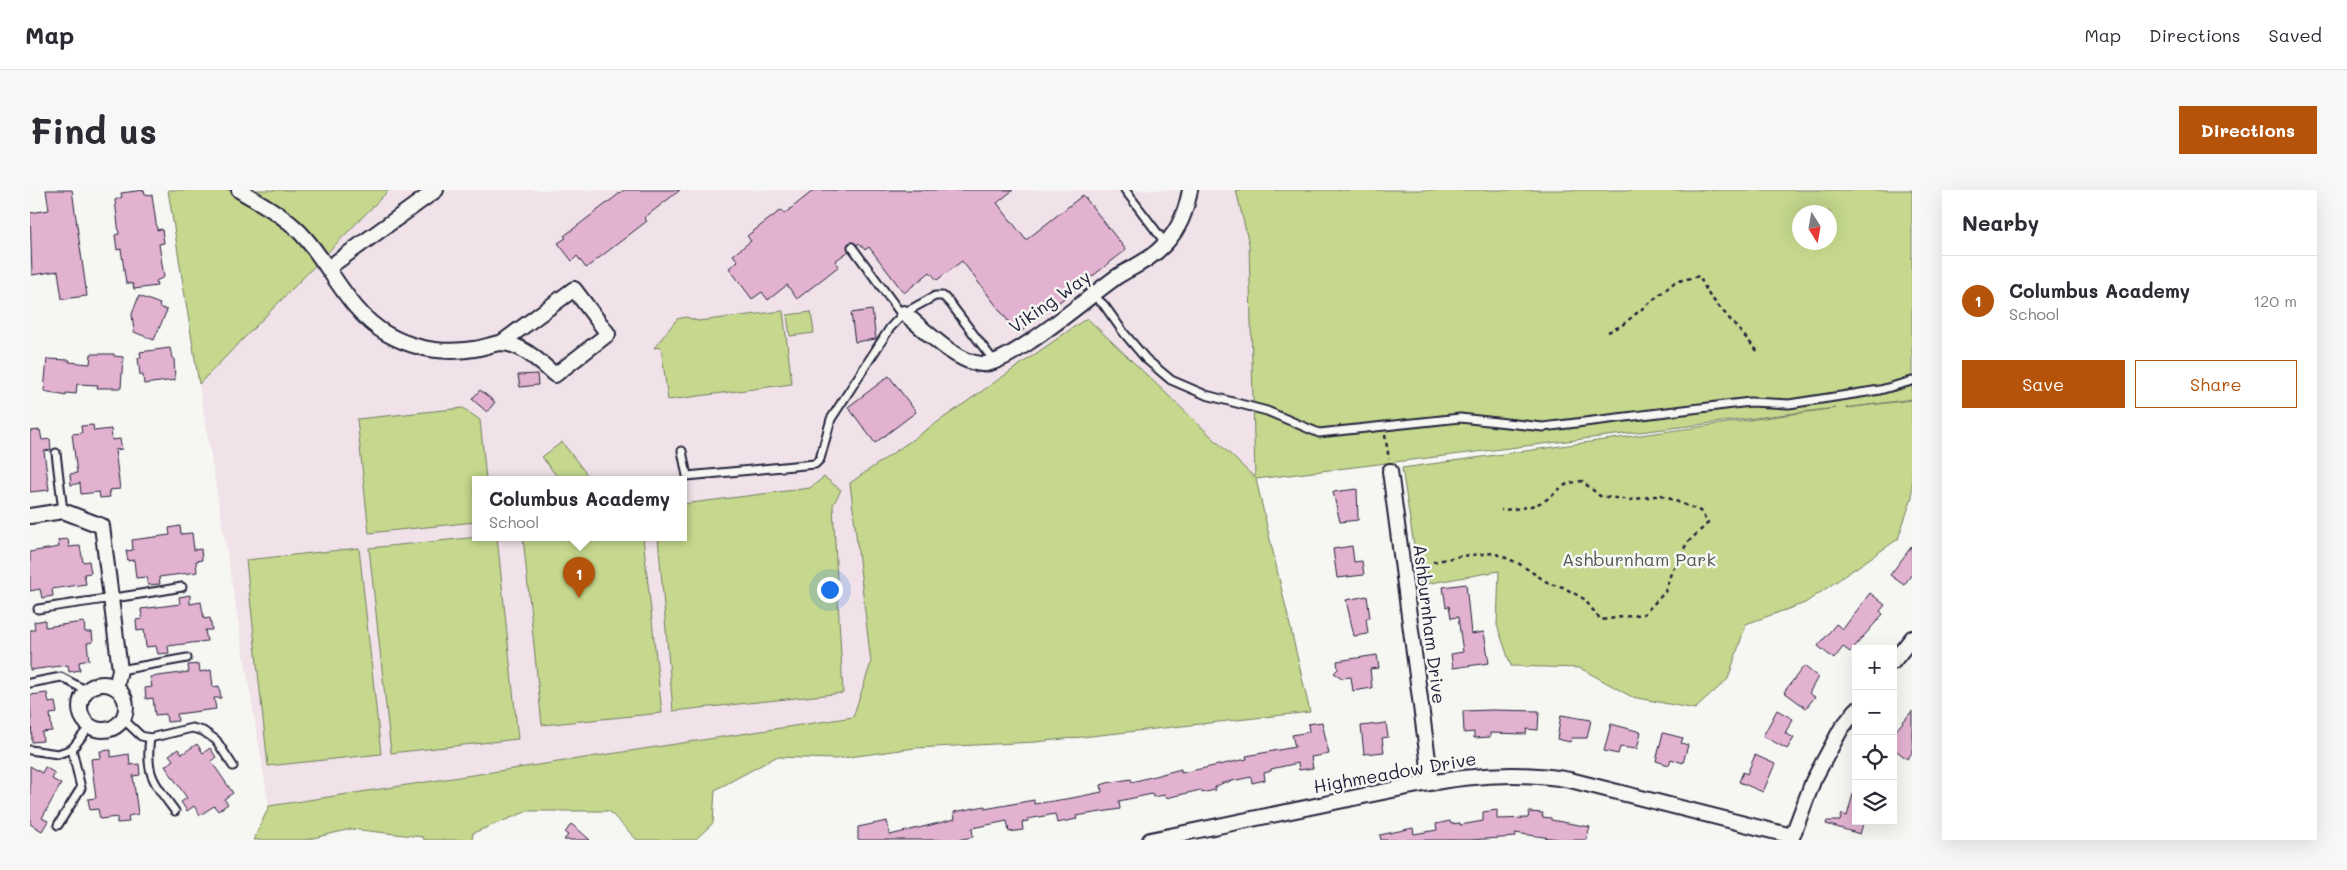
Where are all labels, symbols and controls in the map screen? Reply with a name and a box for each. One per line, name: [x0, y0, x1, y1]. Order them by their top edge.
text: Map: [25, 19, 74, 50]
text: Map: [2084, 23, 2121, 47]
text: Directions: [2149, 23, 2241, 47]
text: Saved: [2269, 23, 2322, 47]
button: Directions: [2179, 106, 2317, 154]
text: Find us: [30, 107, 157, 153]
north arrow: [1792, 205, 1837, 250]
text: Nearby: [1962, 209, 2039, 236]
street label: Viking Way: [1004, 264, 1095, 338]
text: Columbus Academy: [2009, 278, 2190, 303]
text: 1: [1974, 290, 1982, 311]
text: 120 m: [2253, 290, 2297, 311]
text: School: [2009, 303, 2059, 324]
button: Save: [1962, 360, 2125, 408]
button: Share: [2135, 360, 2297, 408]
popup: [472, 476, 687, 541]
text: Columbus Academy: [489, 486, 670, 511]
text: School: [489, 511, 539, 532]
street label: Ashburnham Drive: [1408, 543, 1452, 705]
park label: Ashburnham Park: [1562, 547, 1716, 571]
pin: 1: [563, 557, 595, 598]
your location: [817, 577, 843, 603]
map controls: [1852, 645, 1897, 825]
button: +: [1852, 645, 1897, 690]
button: −: [1852, 690, 1897, 735]
button: locate: [1852, 735, 1897, 780]
street label: Highmeadow Drive: [1311, 746, 1478, 798]
button: layers: [1852, 780, 1897, 825]

